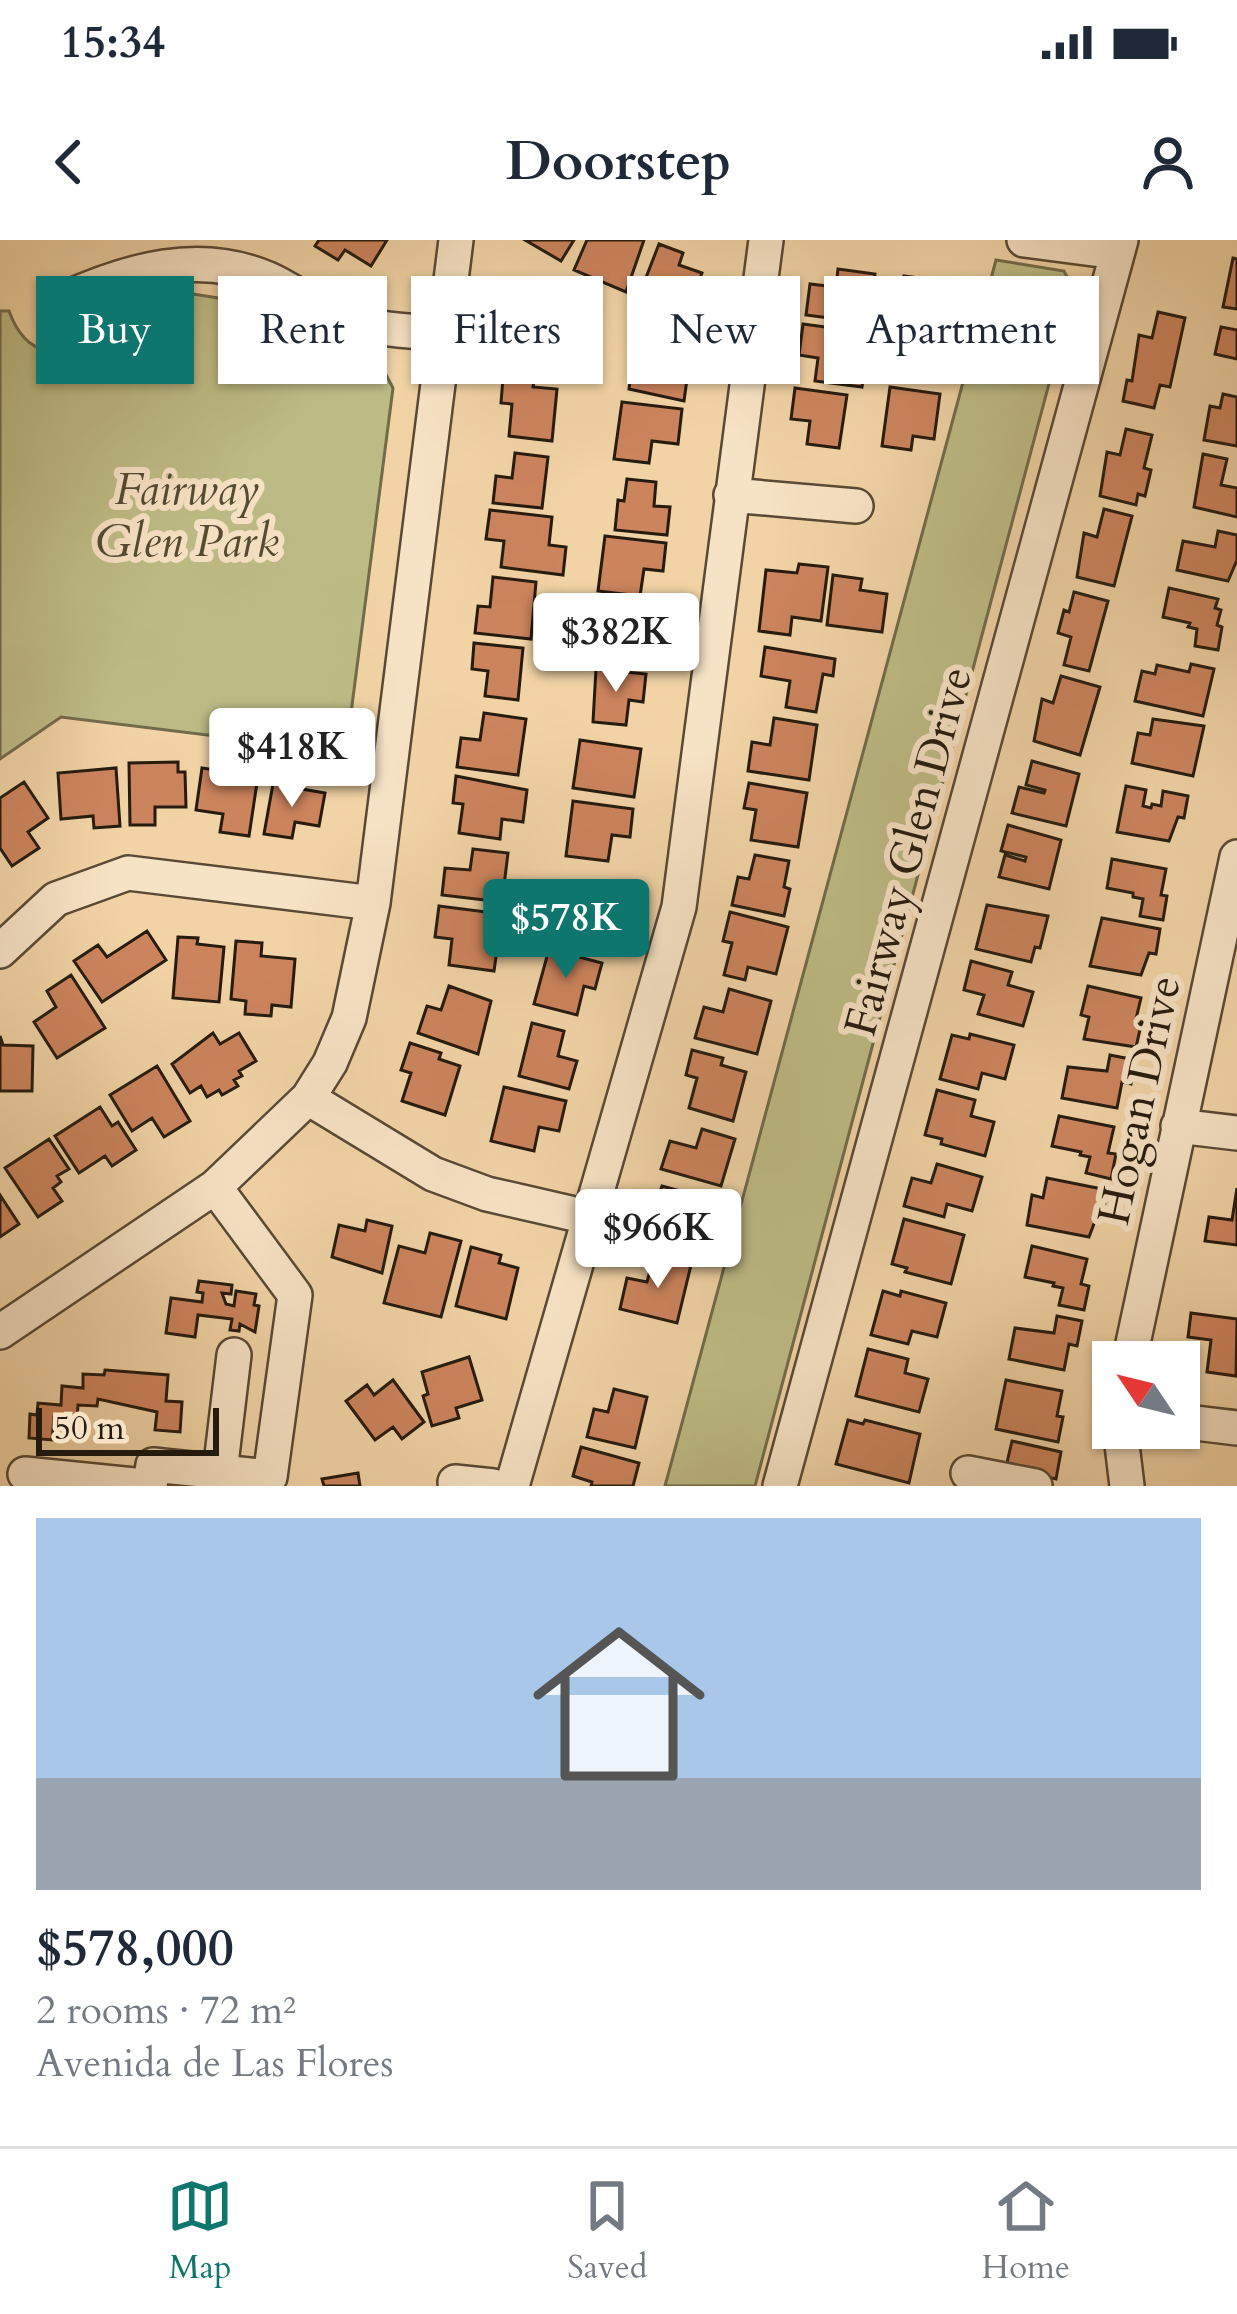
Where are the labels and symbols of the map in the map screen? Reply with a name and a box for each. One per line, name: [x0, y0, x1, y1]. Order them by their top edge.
park label: Fairway Glen Park: [95, 459, 279, 572]
pin: $382K: [532, 593, 700, 695]
street label: Fairway Glen Drive: [830, 660, 987, 1043]
pin: $418K: [208, 708, 376, 810]
pin: $578K: [482, 879, 650, 981]
street label: Hogan Drive: [1083, 970, 1196, 1230]
pin: $966K: [574, 1189, 742, 1291]
north arrow: [1092, 1341, 1200, 1449]
scale bar: [36, 1402, 219, 1455]

